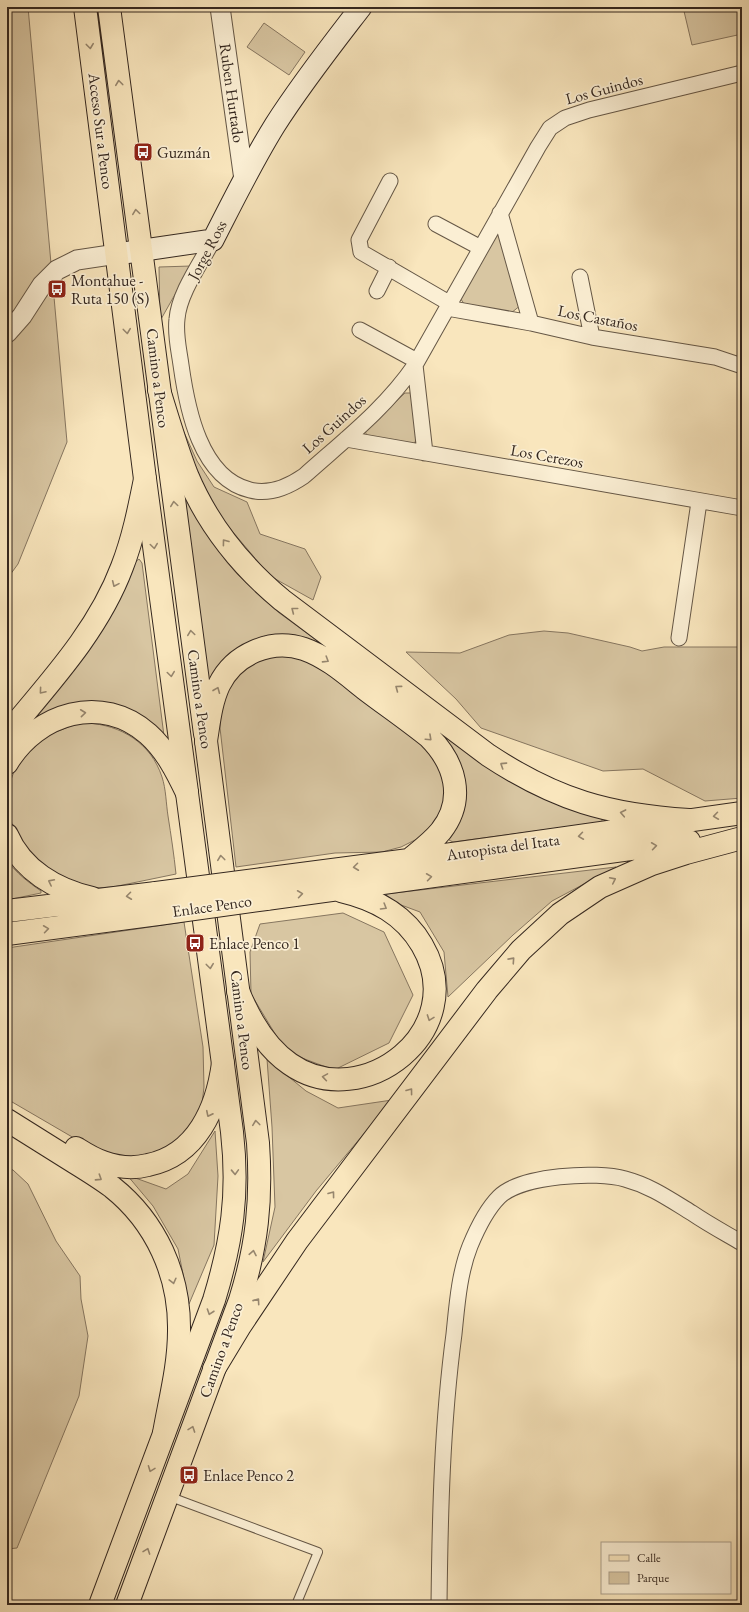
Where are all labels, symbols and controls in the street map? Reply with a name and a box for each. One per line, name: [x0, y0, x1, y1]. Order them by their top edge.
street label: Ruben Hurtado: [215, 42, 249, 144]
one-way arrow: [85, 43, 94, 49]
street label: Los Guindos: [563, 69, 645, 109]
street label: Acceso Sur a Penco: [83, 71, 119, 190]
one-way arrow: [115, 80, 124, 86]
bus stop icon: Guzmán: [132, 141, 154, 163]
place label: Guzmán: [157, 142, 211, 163]
one-way arrow: [132, 209, 141, 215]
street label: Jorge Ross: [182, 216, 231, 285]
place label: Montahue - Ruta 150 (S): [71, 270, 149, 309]
bus stop icon: Montahue - Ruta 150 (S): [46, 278, 68, 300]
street label: Los Castaños: [556, 300, 640, 336]
street label: Camino a Penco: [141, 327, 175, 429]
one-way arrow: [122, 328, 131, 335]
street label: Los Guindos: [298, 390, 370, 458]
street label: Los Cerezos: [509, 439, 585, 473]
one-way arrow: [170, 501, 179, 507]
one-way arrow: [223, 539, 230, 546]
one-way arrow: [149, 543, 158, 549]
one-way arrow: [112, 579, 120, 587]
one-way arrow: [292, 608, 299, 615]
one-way arrow: [187, 630, 196, 636]
street label: Camino a Penco: [183, 648, 217, 750]
one-way arrow: [322, 655, 329, 663]
one-way arrow: [167, 671, 176, 677]
one-way arrow: [40, 686, 47, 694]
one-way arrow: [213, 686, 221, 693]
one-way arrow: [396, 686, 403, 693]
one-way arrow: [80, 709, 86, 718]
one-way arrow: [425, 733, 432, 740]
one-way arrow: [500, 762, 507, 770]
one-way arrow: [620, 809, 626, 817]
one-way arrow: [713, 811, 719, 820]
street label: Autopista del Itata: [444, 829, 562, 865]
one-way arrow: [578, 831, 585, 840]
one-way arrow: [651, 842, 657, 851]
one-way arrow: [217, 855, 226, 861]
one-way arrow: [353, 862, 359, 871]
one-way arrow: [425, 873, 432, 882]
one-way arrow: [609, 878, 617, 885]
one-way arrow: [48, 880, 56, 887]
street label: Enlace Penco: [171, 890, 253, 922]
one-way arrow: [297, 890, 303, 899]
one-way arrow: [125, 891, 132, 900]
one-way arrow: [380, 902, 387, 910]
one-way arrow: [43, 925, 49, 934]
bus stop icon: Enlace Penco 1: [184, 932, 206, 954]
place label: Enlace Penco 1: [209, 933, 300, 954]
one-way arrow: [507, 957, 515, 965]
one-way arrow: [205, 963, 214, 969]
street label: Camino a Penco: [225, 969, 259, 1071]
one-way arrow: [426, 1014, 434, 1021]
one-way arrow: [322, 1073, 328, 1082]
one-way arrow: [406, 1088, 413, 1095]
one-way arrow: [206, 1110, 214, 1117]
one-way arrow: [251, 1120, 260, 1126]
one-way arrow: [231, 1169, 240, 1175]
one-way arrow: [95, 1174, 102, 1181]
one-way arrow: [327, 1192, 334, 1199]
one-way arrow: [248, 1250, 256, 1256]
one-way arrow: [168, 1277, 177, 1284]
one-way arrow: [252, 1298, 260, 1305]
street label: Camino a Penco: [194, 1299, 248, 1401]
one-way arrow: [206, 1309, 215, 1316]
one-way arrow: [188, 1425, 196, 1432]
bus stop icon: Enlace Penco 2: [178, 1464, 200, 1486]
place label: Enlace Penco 2: [203, 1465, 294, 1486]
one-way arrow: [147, 1466, 155, 1473]
legend: [601, 1542, 731, 1594]
one-way arrow: [142, 1547, 150, 1554]
text: Calle: [637, 1550, 661, 1566]
text: Parque: [637, 1570, 669, 1586]

